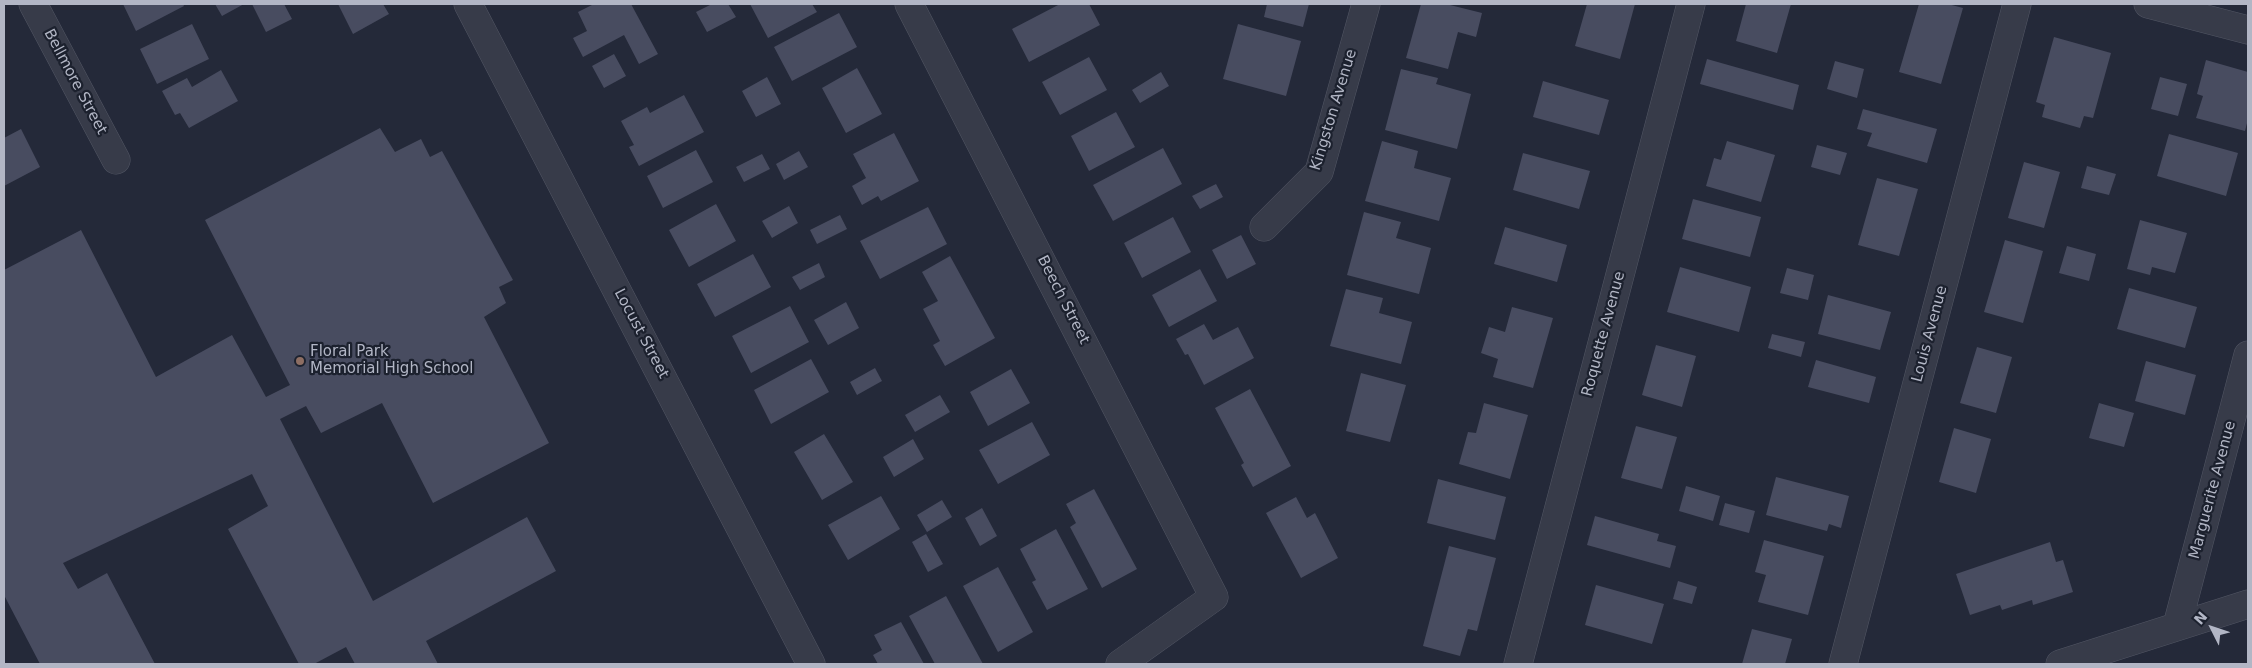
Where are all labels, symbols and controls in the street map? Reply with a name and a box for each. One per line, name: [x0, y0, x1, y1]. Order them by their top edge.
street label: Bellmore Street: [40, 26, 110, 138]
street label: Kingston Avenue: [1307, 47, 1361, 173]
street label: Beech Street: [1033, 253, 1093, 347]
street label: Roquette Avenue: [1579, 270, 1629, 398]
street label: Louis Avenue: [1908, 284, 1952, 384]
street label: Locust Street: [610, 286, 672, 382]
place label: Floral Park Memorial High School: [310, 343, 473, 378]
marker: Floral Park Memorial High School: [294, 355, 306, 367]
street label: Marguerite Avenue: [2186, 419, 2240, 561]
north arrow: [2187, 603, 2237, 653]
text: N: [2191, 608, 2211, 628]

